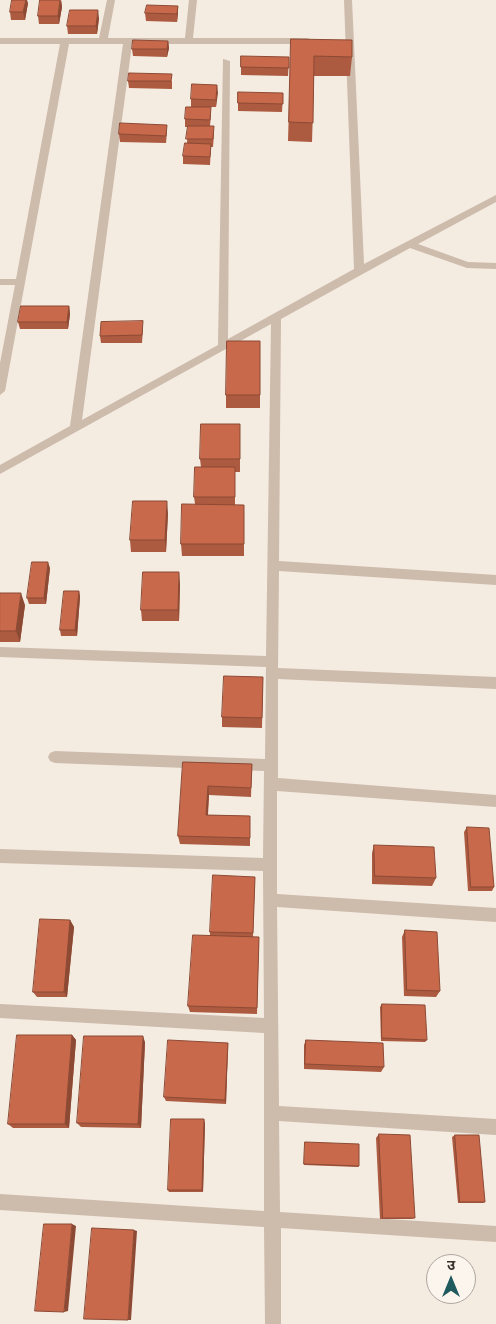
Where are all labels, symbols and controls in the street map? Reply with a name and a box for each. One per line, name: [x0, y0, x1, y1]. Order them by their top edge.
north arrow: [426, 1254, 476, 1304]
text: उ: [447, 1256, 455, 1274]

